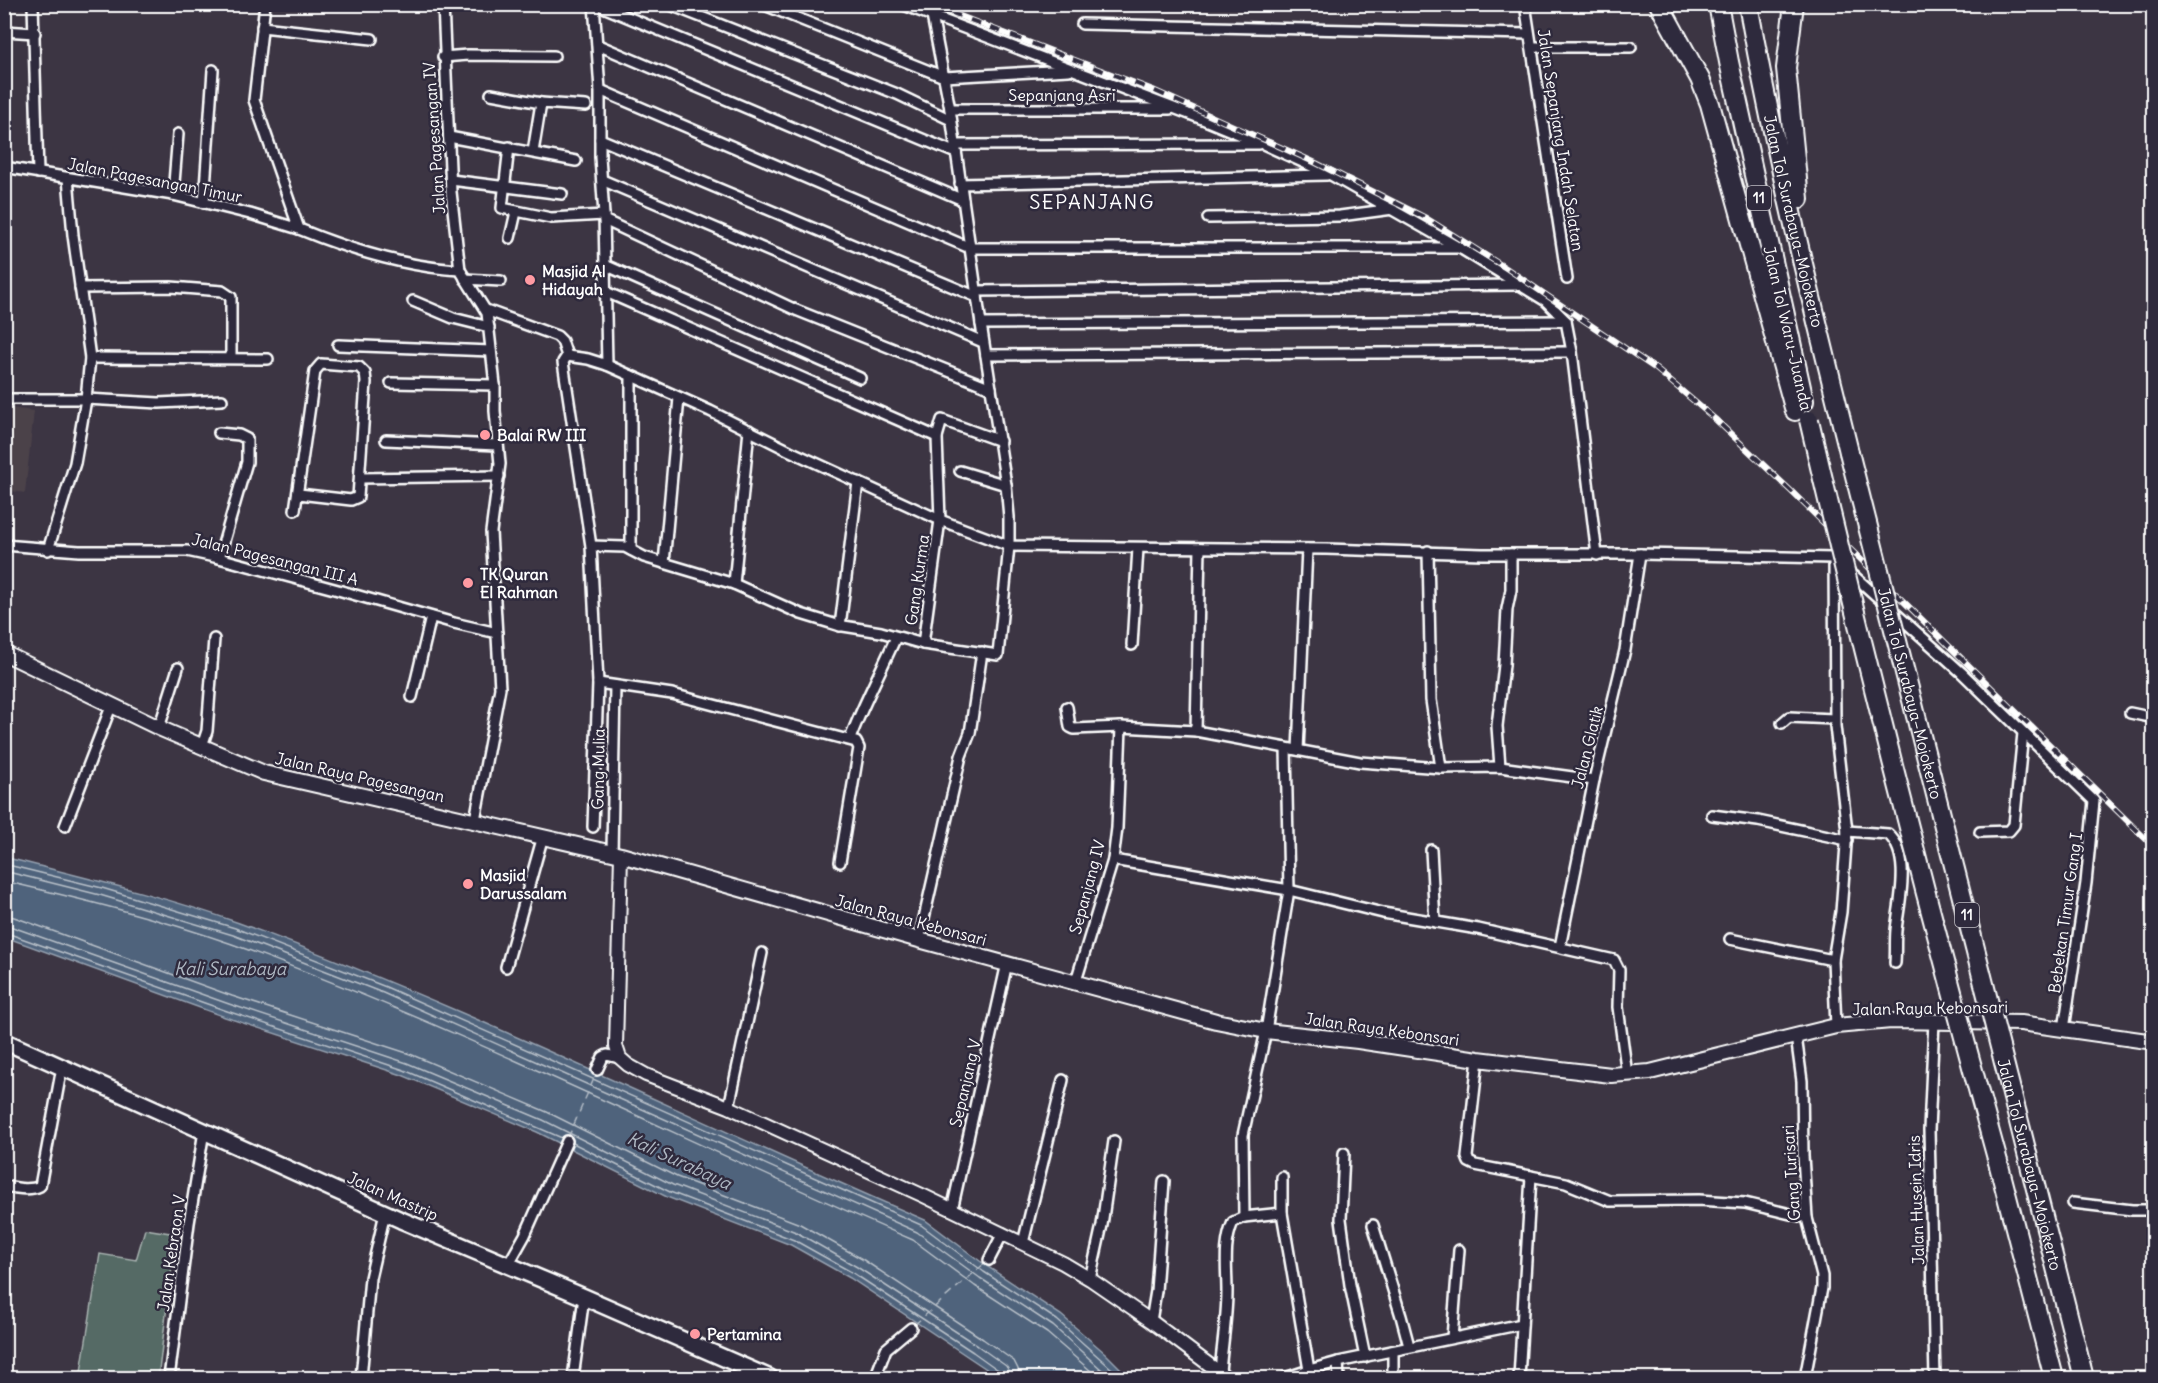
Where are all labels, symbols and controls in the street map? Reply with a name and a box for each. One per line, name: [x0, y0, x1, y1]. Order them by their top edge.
street label: Jalan Sepanjang Indah Selatan: [1534, 28, 1588, 252]
street label: Jalan Pagesangan IV: [419, 61, 449, 215]
street label: Sepanjang Asri: [1008, 85, 1116, 105]
street label: Jalan Tol Surabaya–Mojokerto: [1760, 113, 1828, 330]
street label: Jalan Pagesangan Timur: [66, 153, 244, 207]
road number: 11: [1747, 186, 1771, 210]
district label: SEPANJANG: [1029, 189, 1155, 214]
street label: Jalan Tol Waru–Juanda: [1759, 244, 1817, 412]
place label: Masjid Al Hidayah: [542, 261, 606, 300]
marker: Masjid Al Hidayah: [523, 273, 537, 287]
place label: Balai RW III: [497, 425, 586, 445]
marker: Balai RW III: [478, 428, 492, 442]
street label: Jalan Pagesangan III A: [190, 529, 360, 589]
street label: Gang Kurma: [901, 533, 933, 627]
place label: TK Quran El Rahman: [480, 564, 558, 602]
marker: TK Quran El Rahman: [461, 576, 475, 590]
street label: Jalan Tol Surabaya–Mojokerto: [1874, 585, 1947, 801]
street label: Jalan Glatik: [1567, 704, 1607, 790]
street label: Gang Mulia: [587, 728, 609, 810]
street label: Jalan Raya Pagesangan: [273, 748, 447, 806]
street label: Bebekan Timur Gang I: [2044, 831, 2086, 995]
street label: Sepanjang IV: [1065, 838, 1109, 936]
place label: Masjid Darussalam: [480, 865, 567, 903]
marker: Masjid Darussalam: [461, 877, 475, 891]
street label: Jalan Raya Kebonsari: [833, 890, 989, 950]
road number: 11: [1955, 903, 1979, 927]
water label: Kali Surabaya: [174, 957, 288, 980]
street label: Jalan Raya Kebonsari: [1852, 997, 2008, 1019]
street label: Jalan Raya Kebonsari: [1303, 1008, 1461, 1050]
street label: Sepanjang V: [945, 1037, 985, 1129]
street label: Jalan Tol Surabaya–Mojokerto: [1993, 1056, 2066, 1272]
street label: Gang Turisari: [1778, 1124, 1804, 1222]
water label: Kali Surabaya: [624, 1126, 736, 1195]
street label: Jalan Husein Idris: [1904, 1135, 1928, 1265]
street label: Jalan Mastrip: [345, 1167, 441, 1225]
street label: Jalan Kebraon V: [153, 1193, 189, 1313]
place label: Pertamina: [707, 1324, 782, 1344]
marker: Pertamina: [688, 1327, 702, 1341]

